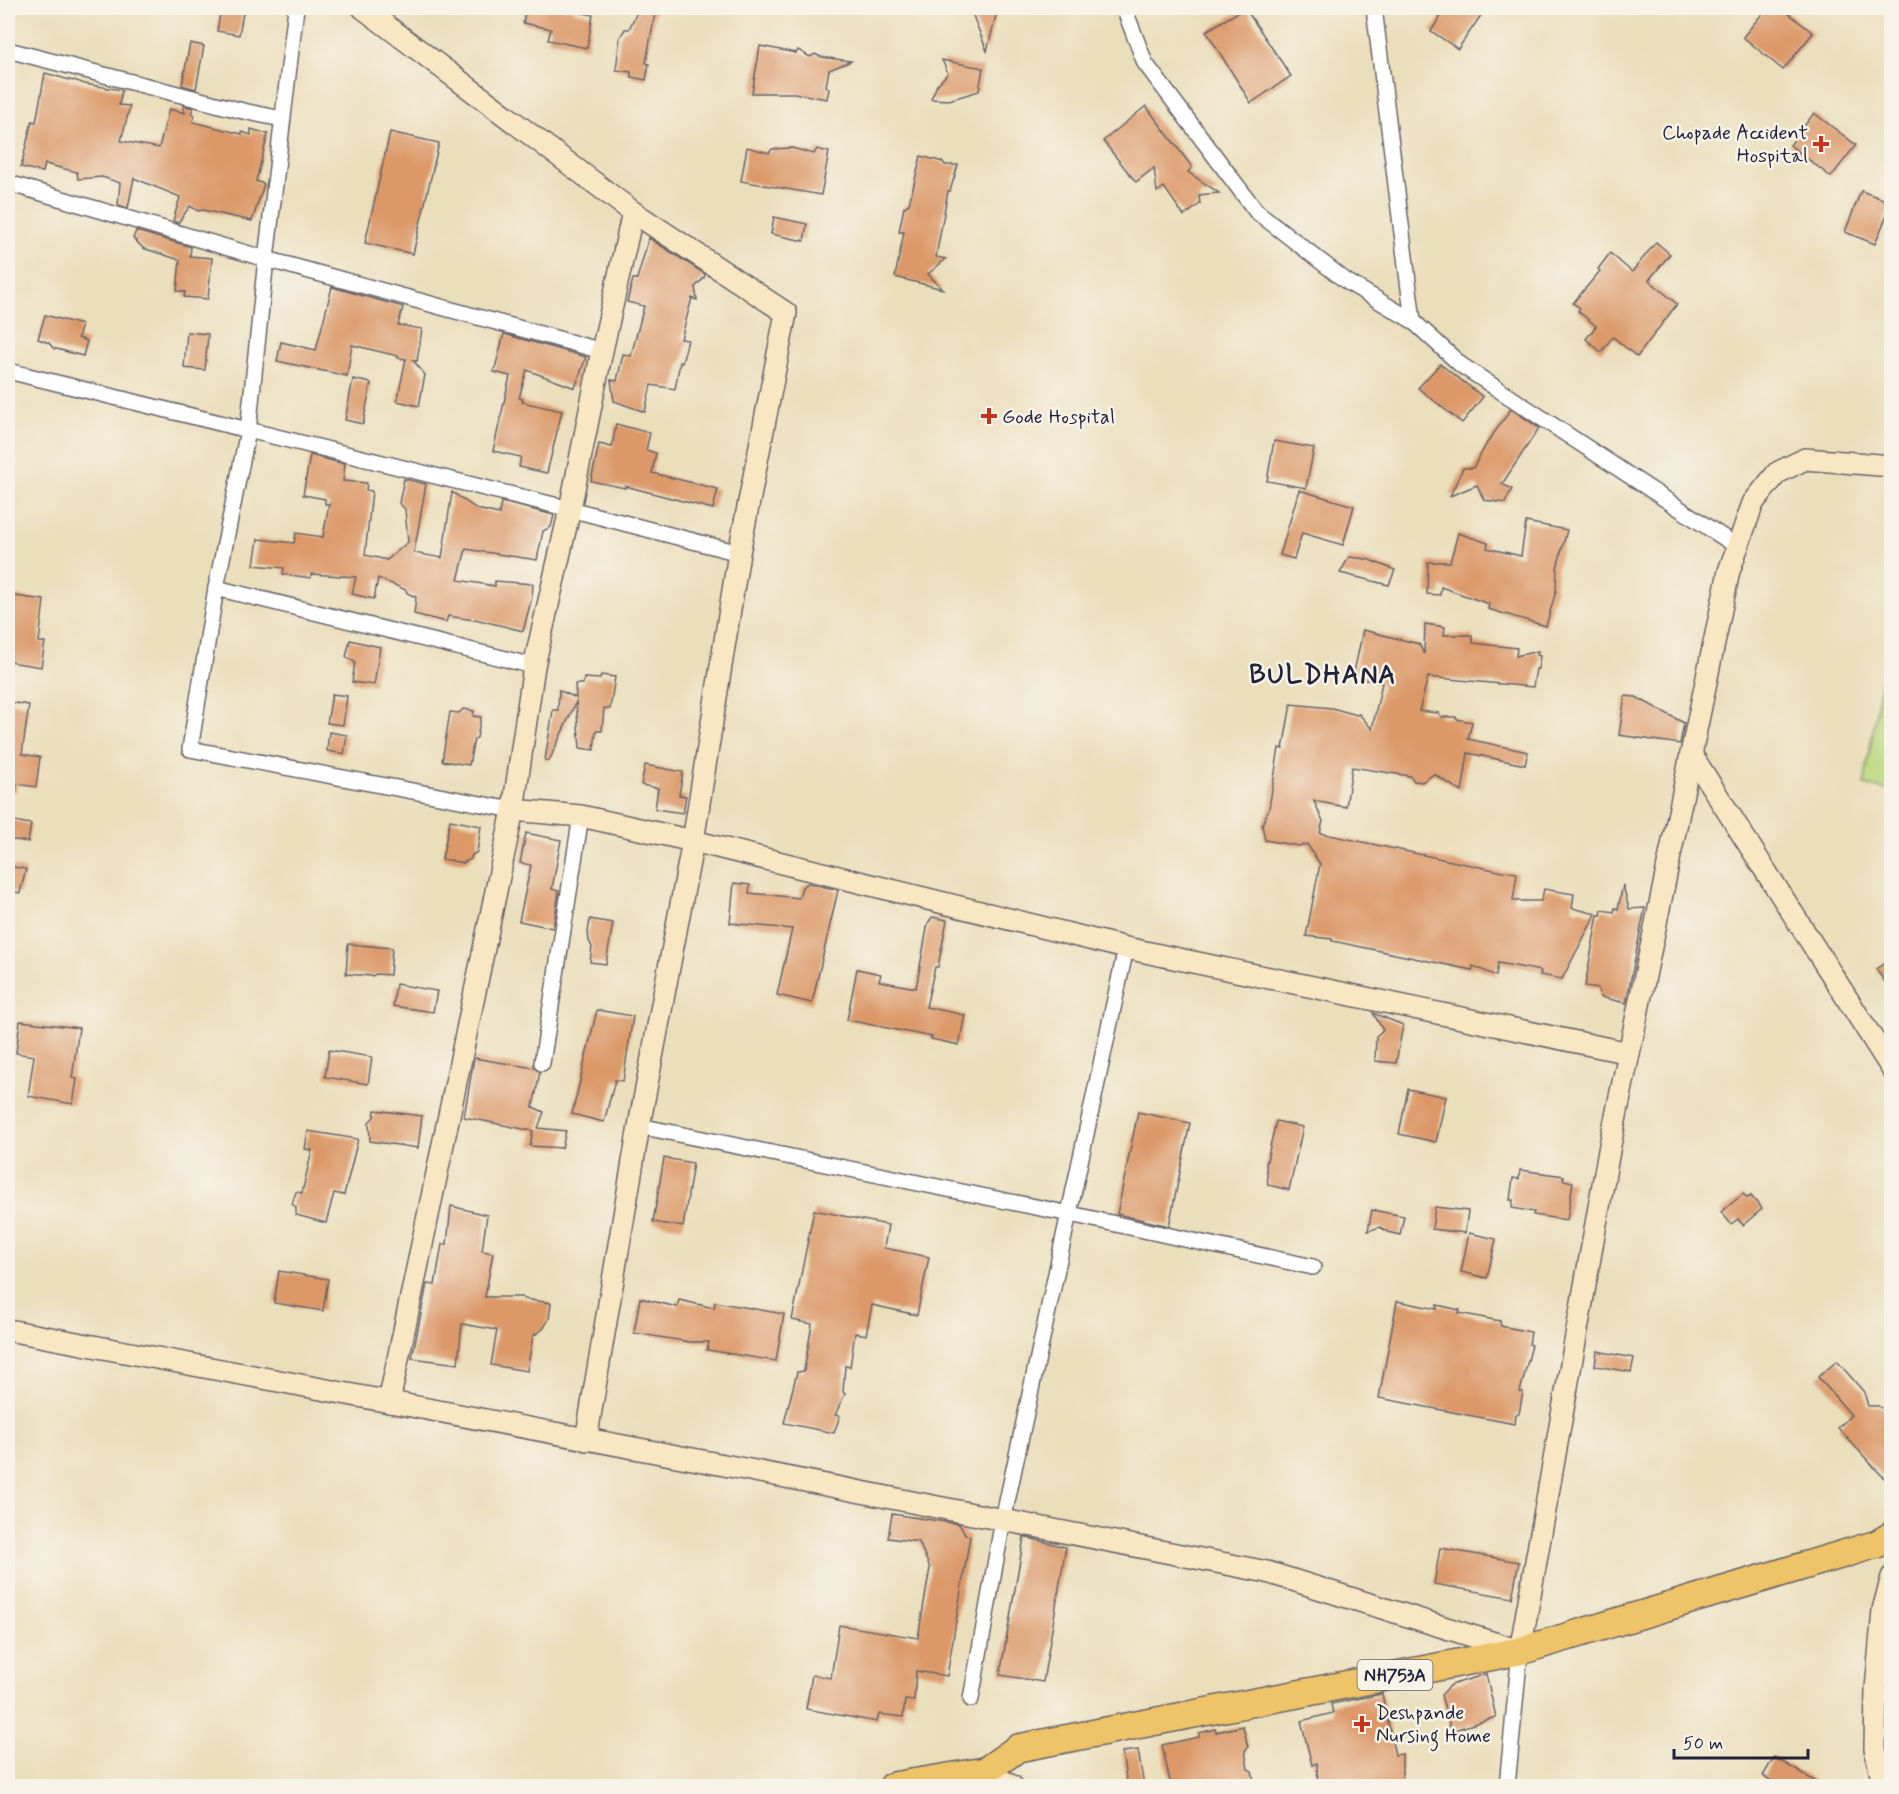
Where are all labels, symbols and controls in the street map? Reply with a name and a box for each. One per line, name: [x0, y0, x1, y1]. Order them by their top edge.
place label: Chopade Accident Hospital: [1662, 120, 1808, 170]
marker: Chopade Accident Hospital: [1812, 135, 1830, 153]
place label: Gode Hospital: [1002, 404, 1115, 431]
marker: Gode Hospital: [980, 407, 998, 425]
district label: BULDHANA: [1249, 659, 1397, 693]
road number: NH753A: [1358, 1660, 1432, 1690]
place label: Deshpande Nursing Home: [1376, 1700, 1491, 1752]
marker: Deshpande Nursing Home: [1353, 1715, 1371, 1733]
scale bar: [1674, 1722, 1808, 1760]
text: 50 m: [1683, 1732, 1723, 1756]

